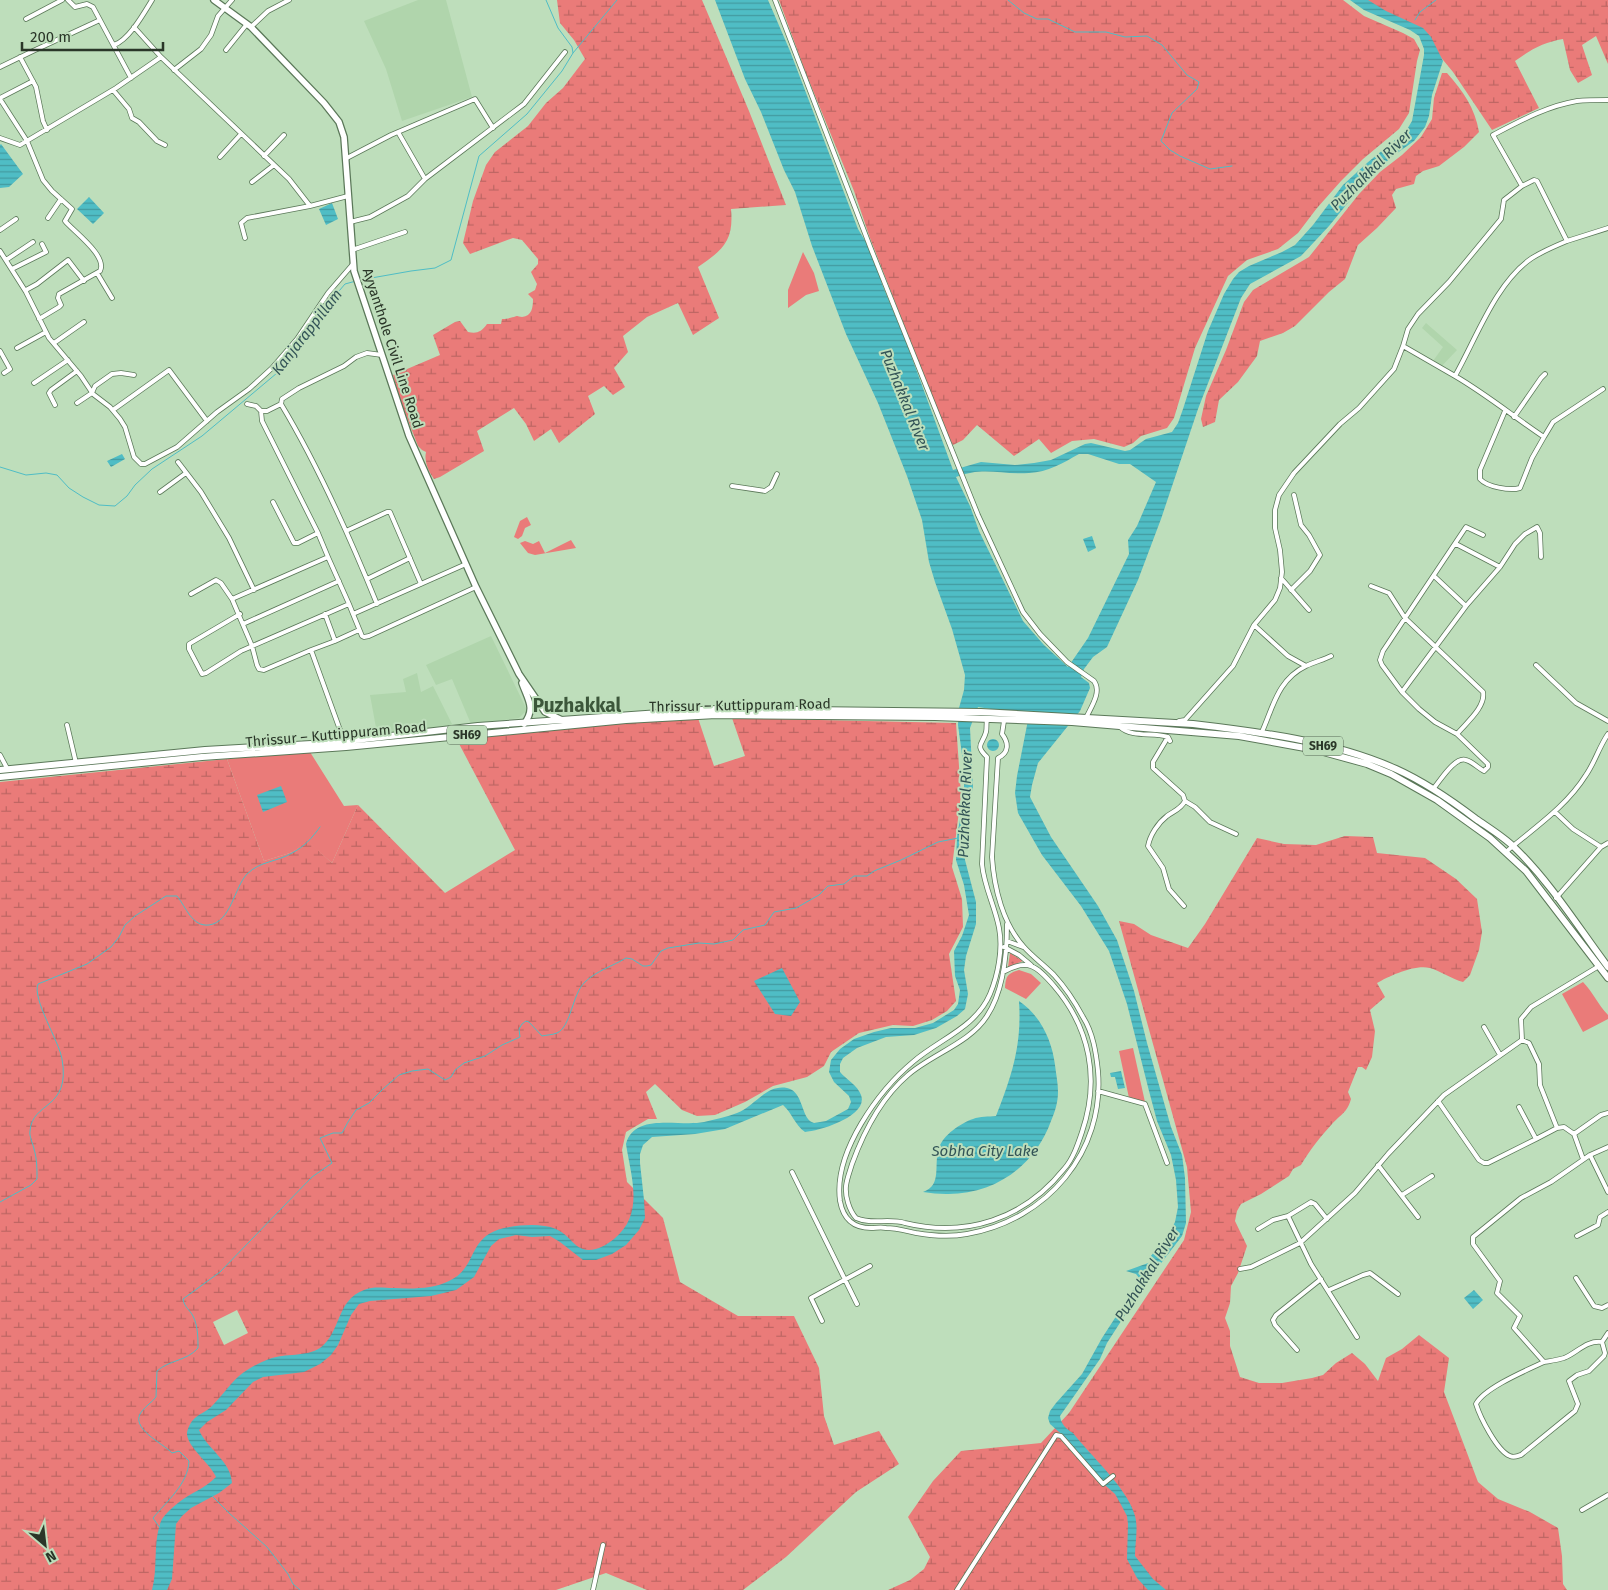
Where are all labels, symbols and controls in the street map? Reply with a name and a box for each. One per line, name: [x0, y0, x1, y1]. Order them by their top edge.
scale bar: [22, 20, 164, 52]
text: 200 m: [30, 28, 71, 46]
water label: Puzhakkal River: [1327, 125, 1416, 214]
street label: Ayyanthole Civil Line Road: [359, 266, 426, 430]
water label: Kanjarappillam: [268, 286, 346, 378]
water label: Puzhakkal River: [877, 347, 934, 454]
district label: Puzhakkal: [533, 694, 622, 717]
street label: Thrissur – Kuttippuram Road: [649, 695, 831, 716]
street label: Thrissur – Kuttippuram Road: [245, 718, 427, 751]
road number: SH69: [447, 726, 487, 744]
road number: SH69: [1303, 736, 1343, 756]
water label: Puzhakkal River: [954, 749, 976, 858]
water label: Sobha City Lake: [931, 1142, 1039, 1160]
water label: Puzhakkal River: [1111, 1223, 1184, 1324]
north arrow: [20, 1520, 70, 1570]
text: N: [43, 1546, 59, 1566]

